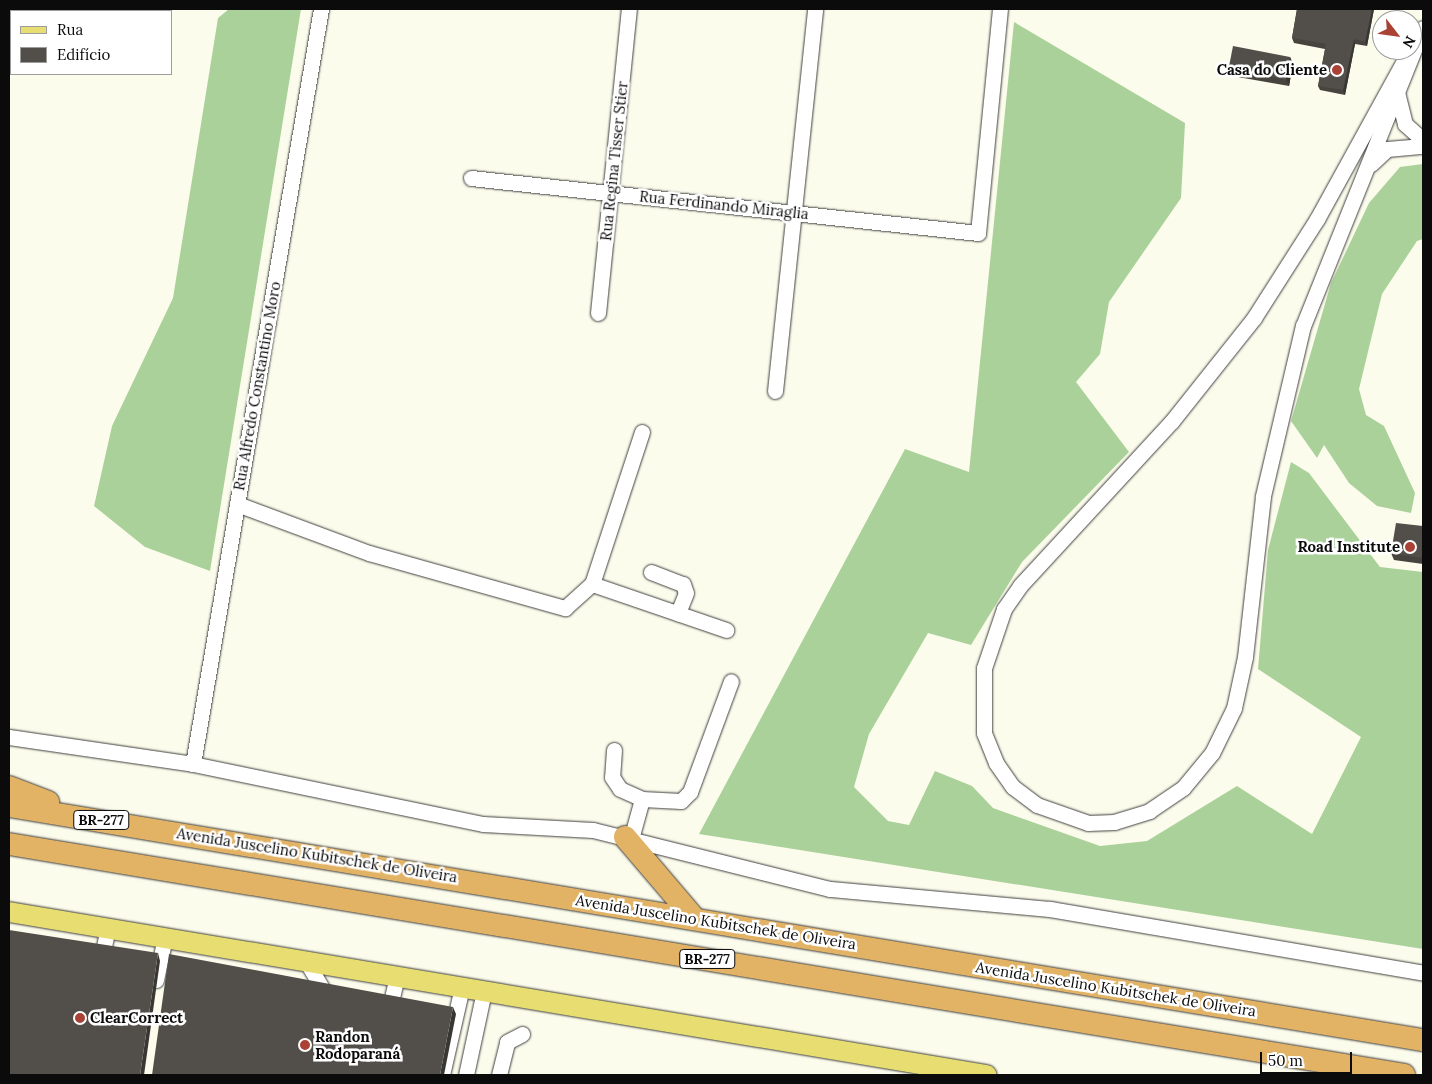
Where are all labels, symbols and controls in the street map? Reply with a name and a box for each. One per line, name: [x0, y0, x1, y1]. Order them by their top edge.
legend: [10, 10, 172, 75]
north arrow: [1372, 10, 1422, 60]
text: Rua: [57, 20, 83, 39]
text: N: [1399, 33, 1420, 51]
text: Edifício: [57, 45, 110, 64]
place label: Casa do Cliente: [1217, 61, 1327, 79]
marker: Casa do Cliente: [1331, 64, 1343, 76]
street label: Rua Regina Tisser Stier: [597, 80, 631, 242]
street label: Rua Ferdinando Miraglia: [638, 187, 810, 223]
street label: Rua Alfredo Constantino Moro: [230, 280, 284, 492]
place label: Road Institute: [1297, 538, 1400, 556]
marker: Road Institute: [1404, 541, 1416, 553]
road number: BR-277: [72, 808, 130, 832]
street label: Avenida Juscelino Kubitschek de Oliveira: [176, 824, 458, 886]
street label: Avenida Juscelino Kubitschek de Oliveira: [575, 891, 857, 953]
road number: BR-277: [678, 948, 736, 971]
street label: Avenida Juscelino Kubitschek de Oliveira: [975, 958, 1257, 1020]
place label: ClearCorrect: [90, 1009, 183, 1027]
marker: ClearCorrect: [74, 1012, 86, 1024]
place label: Randon Rodoparaná: [315, 1027, 400, 1062]
marker: Randon Rodoparaná: [299, 1039, 311, 1051]
scale bar: [1262, 1042, 1354, 1074]
text: 50 m: [1268, 1051, 1303, 1070]

